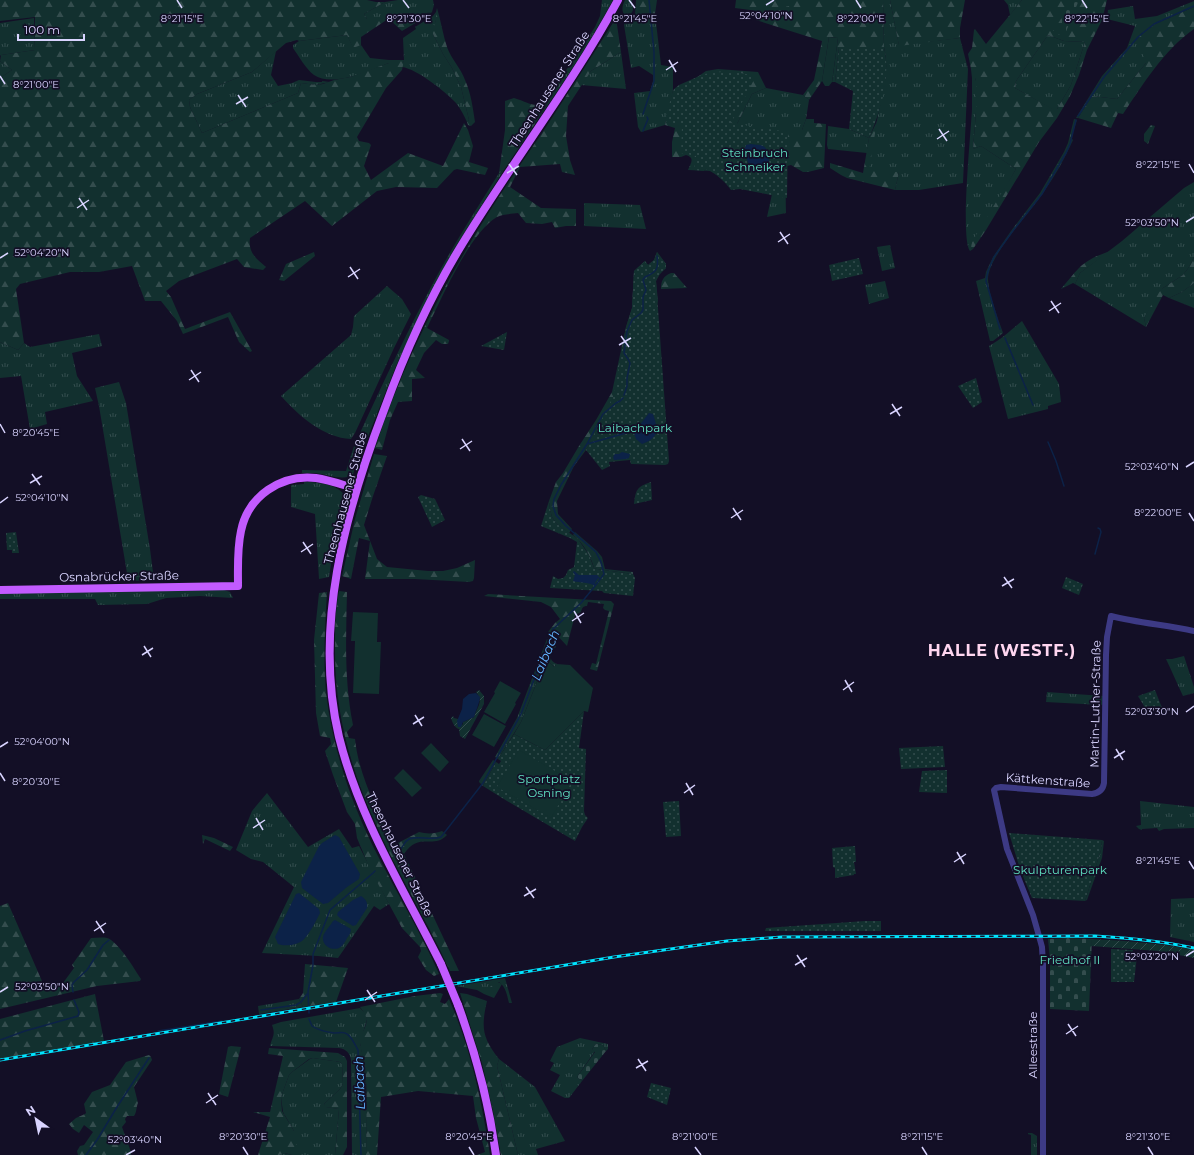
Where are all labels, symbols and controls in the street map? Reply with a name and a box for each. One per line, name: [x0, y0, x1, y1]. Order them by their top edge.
text: 52°04'10"N: [739, 9, 793, 22]
text: 8°21'15"E: [161, 12, 203, 25]
text: 8°21'30"E: [386, 12, 432, 25]
text: 8°21'45"E: [613, 12, 658, 25]
text: 8°22'00"E: [837, 12, 885, 25]
text: 8°22'15"E: [1065, 12, 1110, 25]
scale bar: [18, 16, 84, 42]
text: 100 m: [24, 22, 60, 37]
street label: Theenhausener Straße: [506, 28, 592, 150]
text: 8°21'00"E: [13, 78, 59, 91]
park label: Steinbruch Schneiker: [722, 145, 788, 174]
text: 8°22'15"E: [1136, 158, 1181, 171]
text: 52°03'50"N: [1125, 216, 1179, 229]
text: 52°04'20"N: [15, 246, 69, 259]
park label: Laibachpark: [598, 420, 673, 435]
text: 8°20'45"E: [12, 426, 60, 439]
street label: Theenhausener Straße: [320, 430, 370, 566]
text: 52°03'40"N: [1125, 460, 1179, 473]
text: 52°04'10"N: [15, 491, 69, 504]
text: 8°22'00"E: [1134, 506, 1182, 519]
street label: Osnabrücker Straße: [59, 567, 179, 585]
water label: Laibach: [527, 627, 563, 683]
street label: Martin-Luther-Straße: [1086, 640, 1104, 768]
district label: HALLE (WESTF.): [928, 641, 1076, 660]
text: 52°03'30"N: [1125, 705, 1179, 718]
text: 52°04'00"N: [14, 735, 70, 748]
street label: Kättkenstraße: [1005, 770, 1091, 790]
park label: Sportplatz Osning: [518, 771, 580, 800]
text: 8°20'30"E: [12, 775, 60, 788]
street label: Theenhausener Straße: [363, 789, 437, 919]
text: 8°21'45"E: [1136, 854, 1181, 867]
park label: Skulpturenpark: [1013, 862, 1108, 877]
text: 52°03'20"N: [1125, 950, 1179, 963]
park label: Friedhof II: [1040, 952, 1100, 967]
text: 52°03'50"N: [15, 980, 69, 993]
street label: Alleestraße: [1025, 1012, 1040, 1078]
water label: Laibach: [350, 1056, 368, 1110]
north arrow: [16, 1099, 56, 1139]
text: N: [23, 1102, 38, 1119]
text: 8°20'30"E: [219, 1130, 267, 1143]
text: 8°20'45"E: [445, 1130, 493, 1143]
text: 8°21'00"E: [672, 1130, 718, 1143]
text: 8°21'15"E: [901, 1130, 943, 1143]
text: 8°21'30"E: [1125, 1130, 1171, 1143]
text: 52°03'40"N: [108, 1133, 162, 1146]

